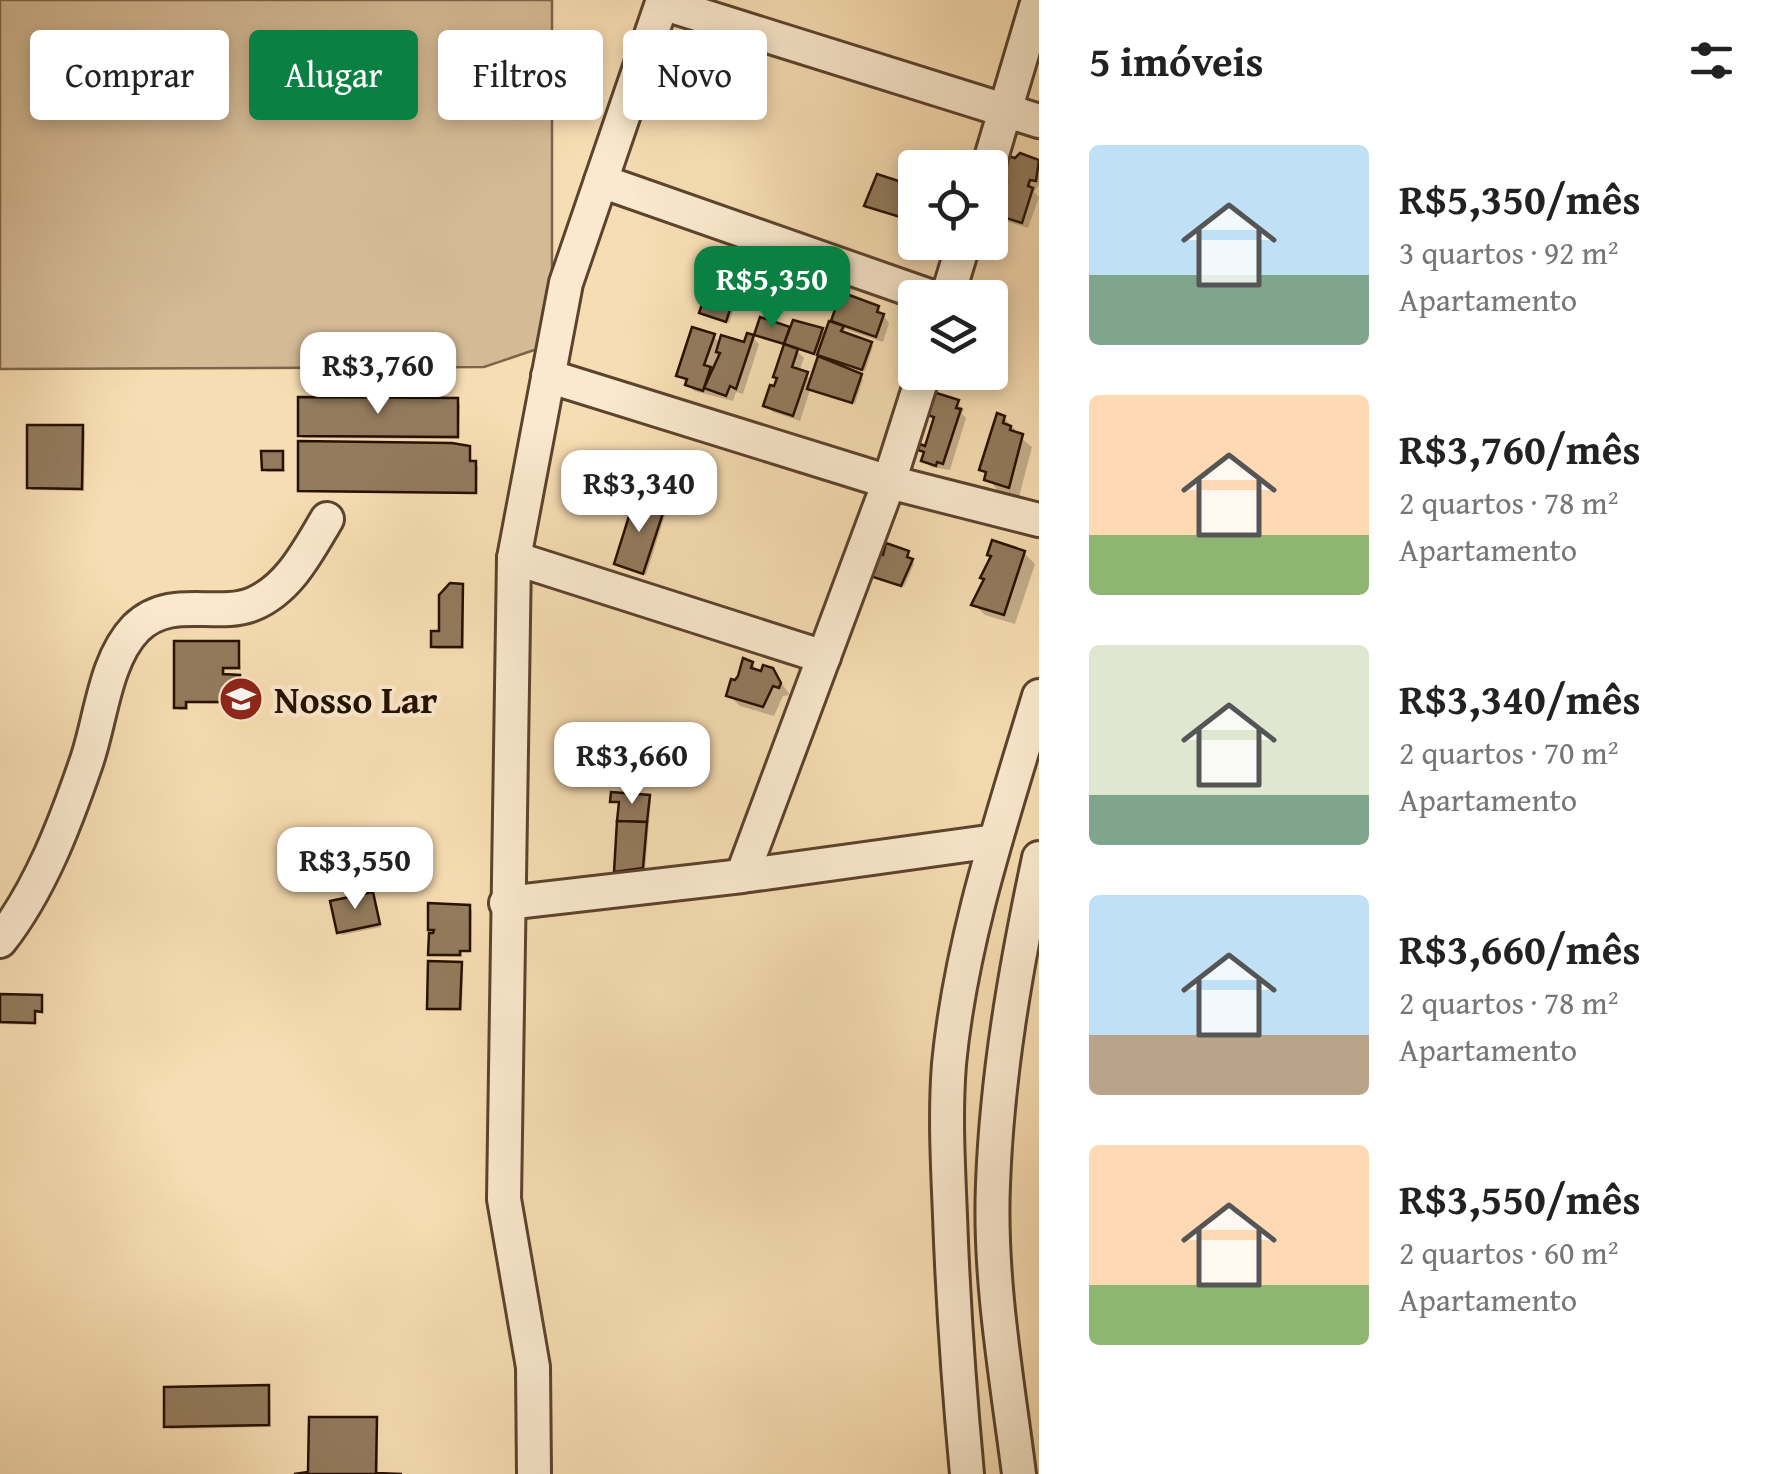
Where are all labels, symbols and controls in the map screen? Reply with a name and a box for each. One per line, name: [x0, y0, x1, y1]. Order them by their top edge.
chip: Comprar: [30, 30, 229, 120]
chip: Alugar: [249, 30, 418, 120]
chip: Filtros: [438, 30, 603, 120]
chip: Novo: [623, 30, 767, 120]
text: 5 imóveis: [1089, 30, 1264, 91]
icon: filters: [1684, 33, 1739, 88]
map controls: [898, 150, 1008, 390]
button: locate: [898, 150, 1008, 260]
text: R$5,350/mês: [1399, 168, 1640, 229]
icon: home: [1169, 185, 1289, 305]
text: 3 quartos · 92 m²: [1399, 229, 1618, 276]
pin: R$5,350: [680, 246, 864, 331]
text: R$5,350: [716, 255, 828, 302]
text: Apartamento: [1399, 276, 1577, 323]
button: layers: [898, 280, 1008, 390]
pin: R$3,760: [286, 332, 470, 417]
text: R$3,760: [322, 341, 434, 388]
text: R$3,760/mês: [1399, 418, 1640, 479]
icon: home: [1169, 435, 1289, 555]
pin: R$3,340: [547, 450, 731, 535]
text: R$3,340: [583, 459, 695, 506]
text: 2 quartos · 78 m²: [1399, 479, 1618, 526]
text: Apartamento: [1399, 526, 1577, 573]
text: R$3,340/mês: [1399, 668, 1640, 729]
place label: Nosso Lar: [274, 671, 438, 727]
school or university icon: Nosso Lar: [218, 676, 264, 722]
icon: home: [1169, 685, 1289, 805]
pin: R$3,660: [540, 722, 724, 807]
text: 2 quartos · 70 m²: [1399, 729, 1618, 776]
text: R$3,660: [576, 731, 688, 778]
text: Apartamento: [1399, 776, 1577, 823]
pin: R$3,550: [263, 827, 447, 912]
text: R$3,550: [299, 836, 411, 883]
text: R$3,660/mês: [1399, 918, 1640, 979]
icon: home: [1169, 935, 1289, 1055]
text: 2 quartos · 78 m²: [1399, 979, 1618, 1026]
text: Apartamento: [1399, 1026, 1577, 1073]
text: R$3,550/mês: [1399, 1168, 1640, 1229]
icon: home: [1169, 1185, 1289, 1305]
text: 2 quartos · 60 m²: [1399, 1229, 1618, 1276]
text: Apartamento: [1399, 1276, 1577, 1323]

